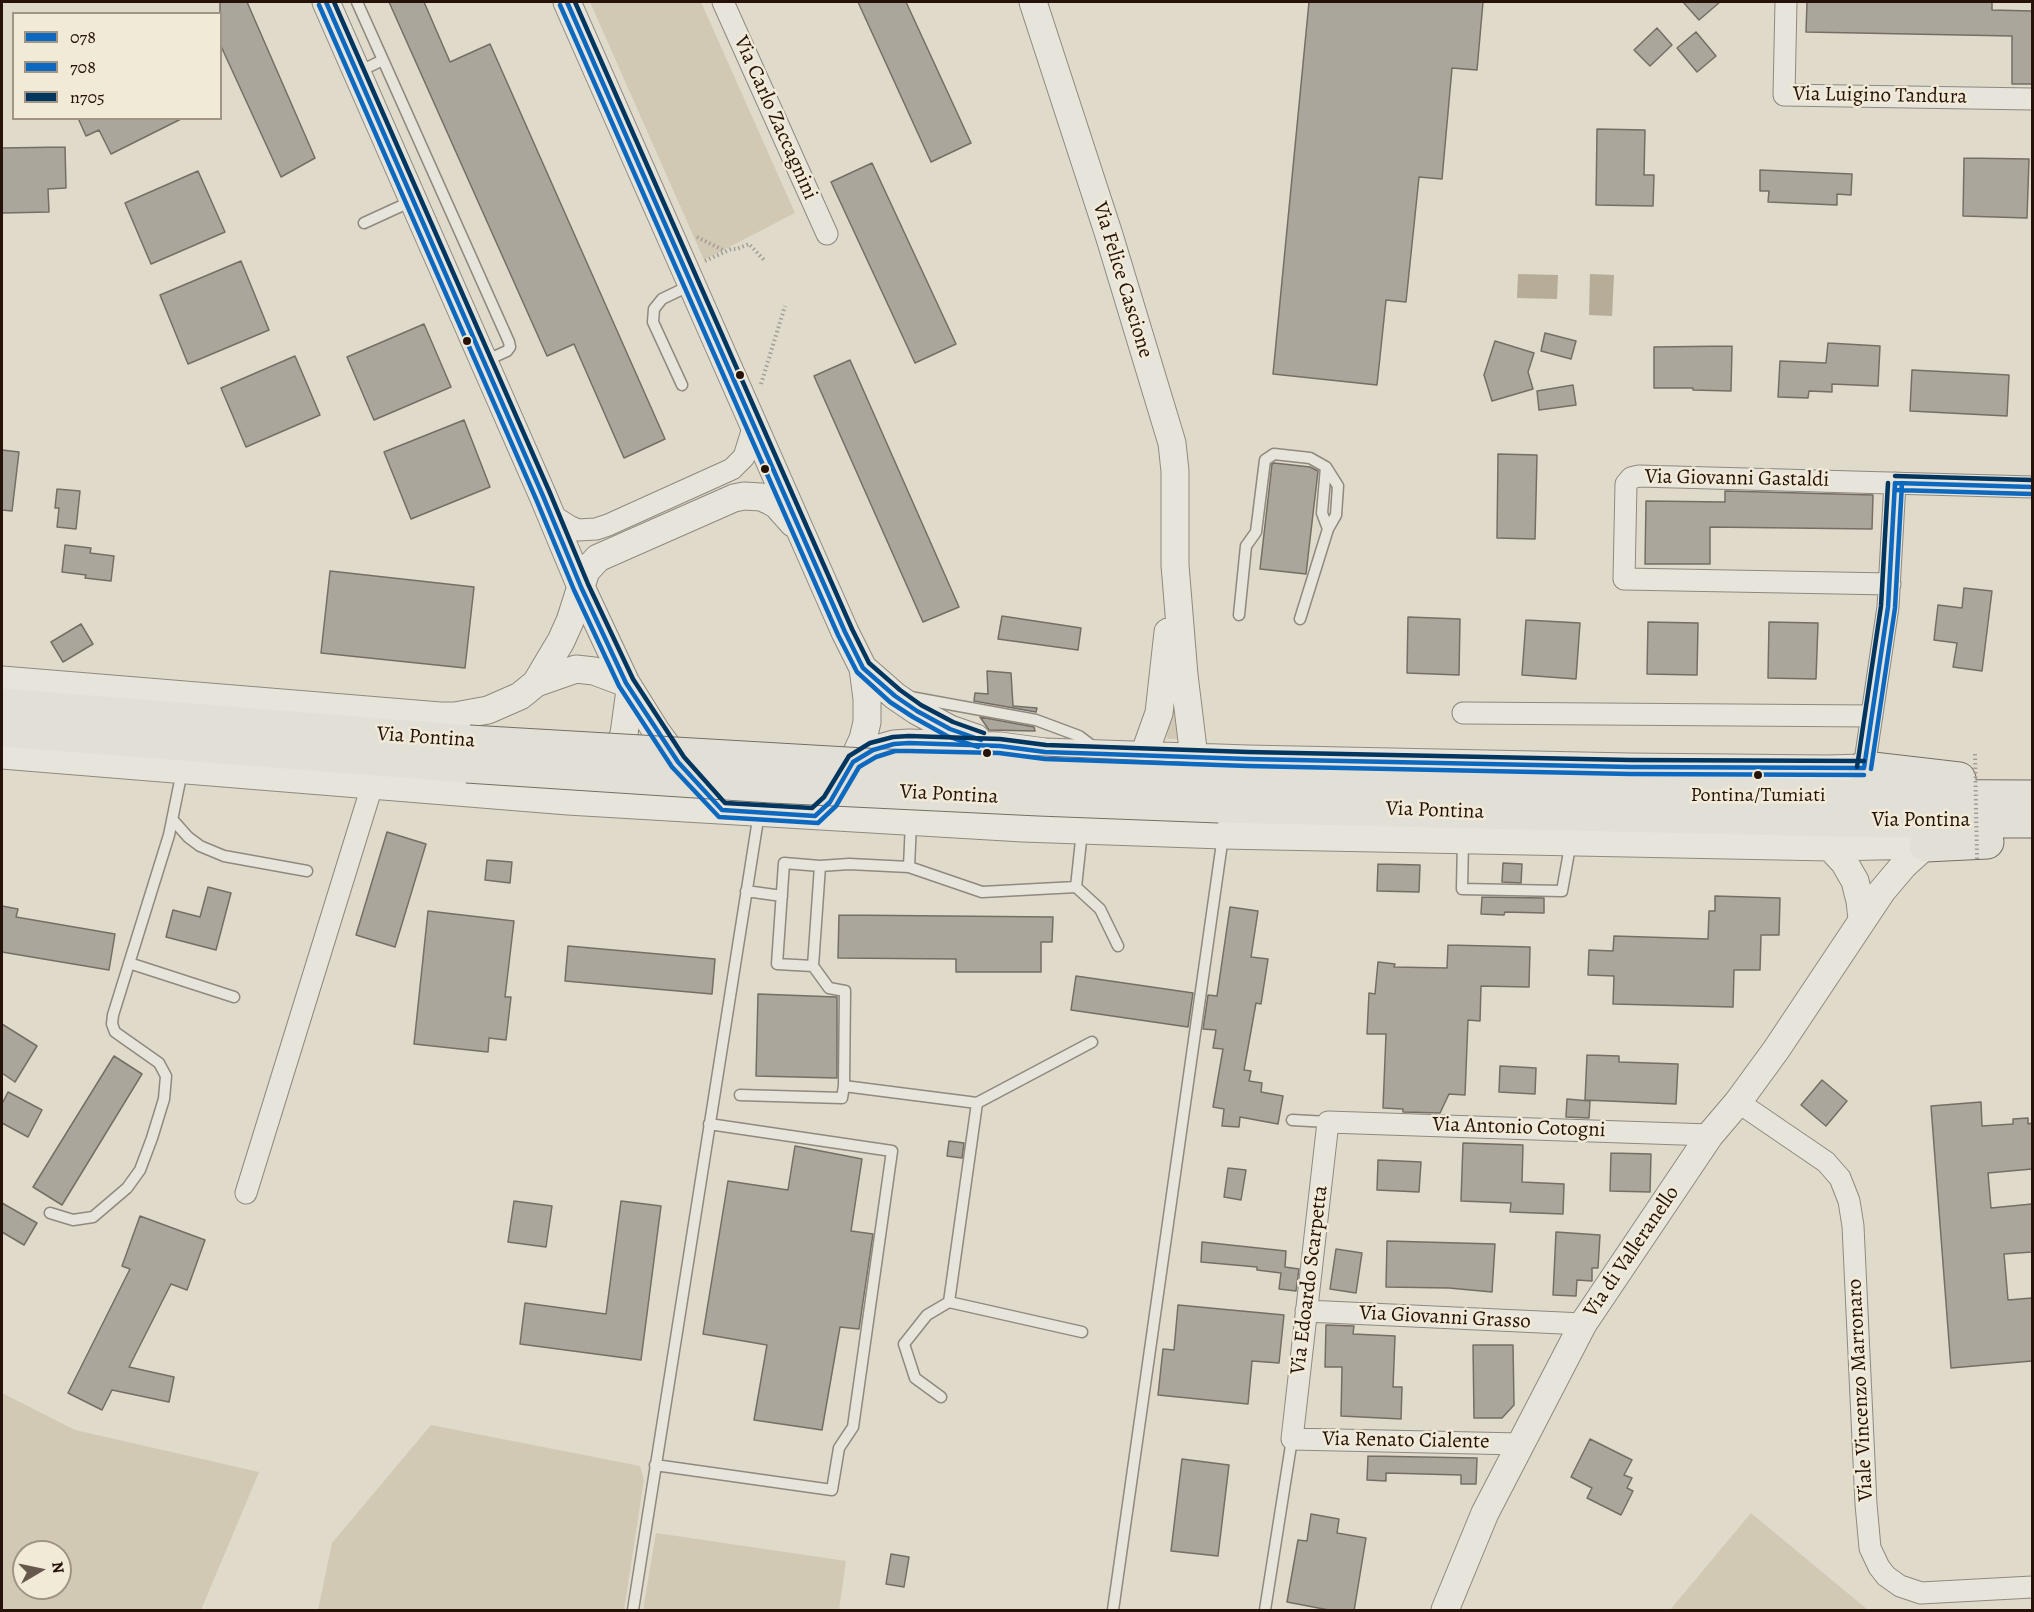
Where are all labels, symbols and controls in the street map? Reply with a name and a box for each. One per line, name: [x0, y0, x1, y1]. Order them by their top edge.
legend: [12, 12, 222, 120]
text: 078: [70, 25, 96, 49]
street label: Via Carlo Zaccagnini: [728, 32, 822, 204]
text: 708: [70, 55, 96, 79]
street label: Via Luigino Tandura: [1793, 82, 1967, 110]
text: n705: [70, 85, 105, 109]
street label: Via Felice Cascione: [1086, 199, 1158, 361]
unlabelled marker: [461, 335, 473, 347]
unlabelled marker: [734, 369, 746, 381]
unlabelled marker: [759, 463, 771, 475]
street label: Via Giovanni Gastaldi: [1645, 465, 1829, 493]
street label: Via Pontina: [376, 722, 476, 754]
unlabelled marker: [981, 747, 993, 759]
marker: Pontina/Tumiati: [1752, 769, 1764, 781]
street label: Via Pontina: [899, 780, 999, 810]
place label: Pontina/Tumiati: [1690, 784, 1826, 808]
street label: Via Pontina: [1385, 797, 1485, 825]
street label: Via Pontina: [1872, 808, 1970, 834]
street label: Via Antonio Cotogni: [1432, 1112, 1606, 1144]
street label: Via di Valleranello: [1579, 1182, 1685, 1322]
street label: Via Edoardo Scarpetta: [1286, 1184, 1334, 1376]
street label: Viale Vincenzo Marronaro: [1843, 1278, 1879, 1502]
street label: Via Giovanni Grasso: [1359, 1301, 1531, 1335]
street label: Via Renato Cialente: [1322, 1427, 1490, 1455]
north arrow: [12, 1540, 72, 1600]
text: N: [46, 1560, 70, 1575]

